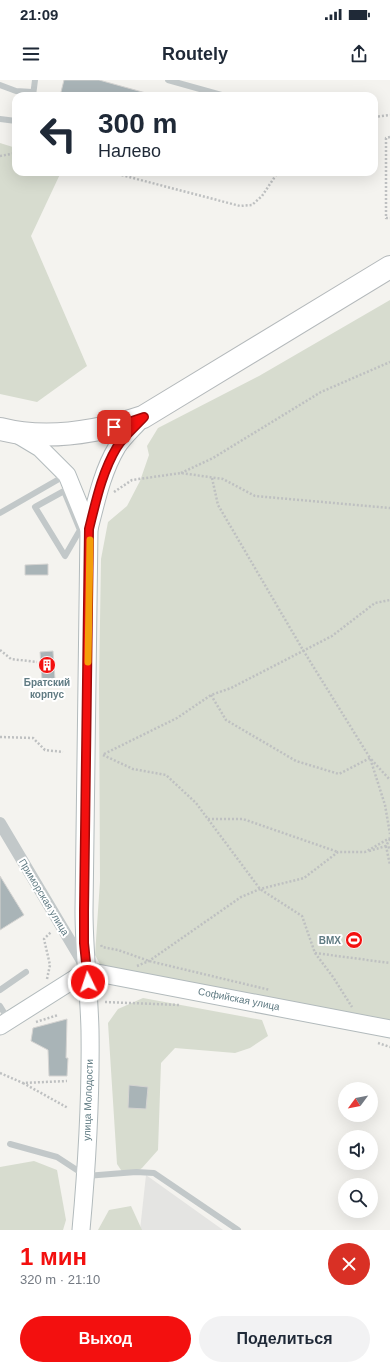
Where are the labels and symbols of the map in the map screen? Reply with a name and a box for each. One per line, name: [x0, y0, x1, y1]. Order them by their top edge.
pin: [97, 410, 131, 444]
building icon: Братский корпус: [37, 655, 57, 675]
place label: Братский корпус: [24, 677, 70, 700]
street label: Приморская улица: [17, 857, 71, 938]
sports icon: BMX: [344, 930, 364, 950]
place label: BMX: [319, 935, 341, 946]
position arrow: [67, 961, 109, 1003]
street label: Софийская улица: [197, 986, 281, 1012]
street label: улица Молодости: [81, 1059, 95, 1141]
north arrow: [338, 1082, 378, 1122]

